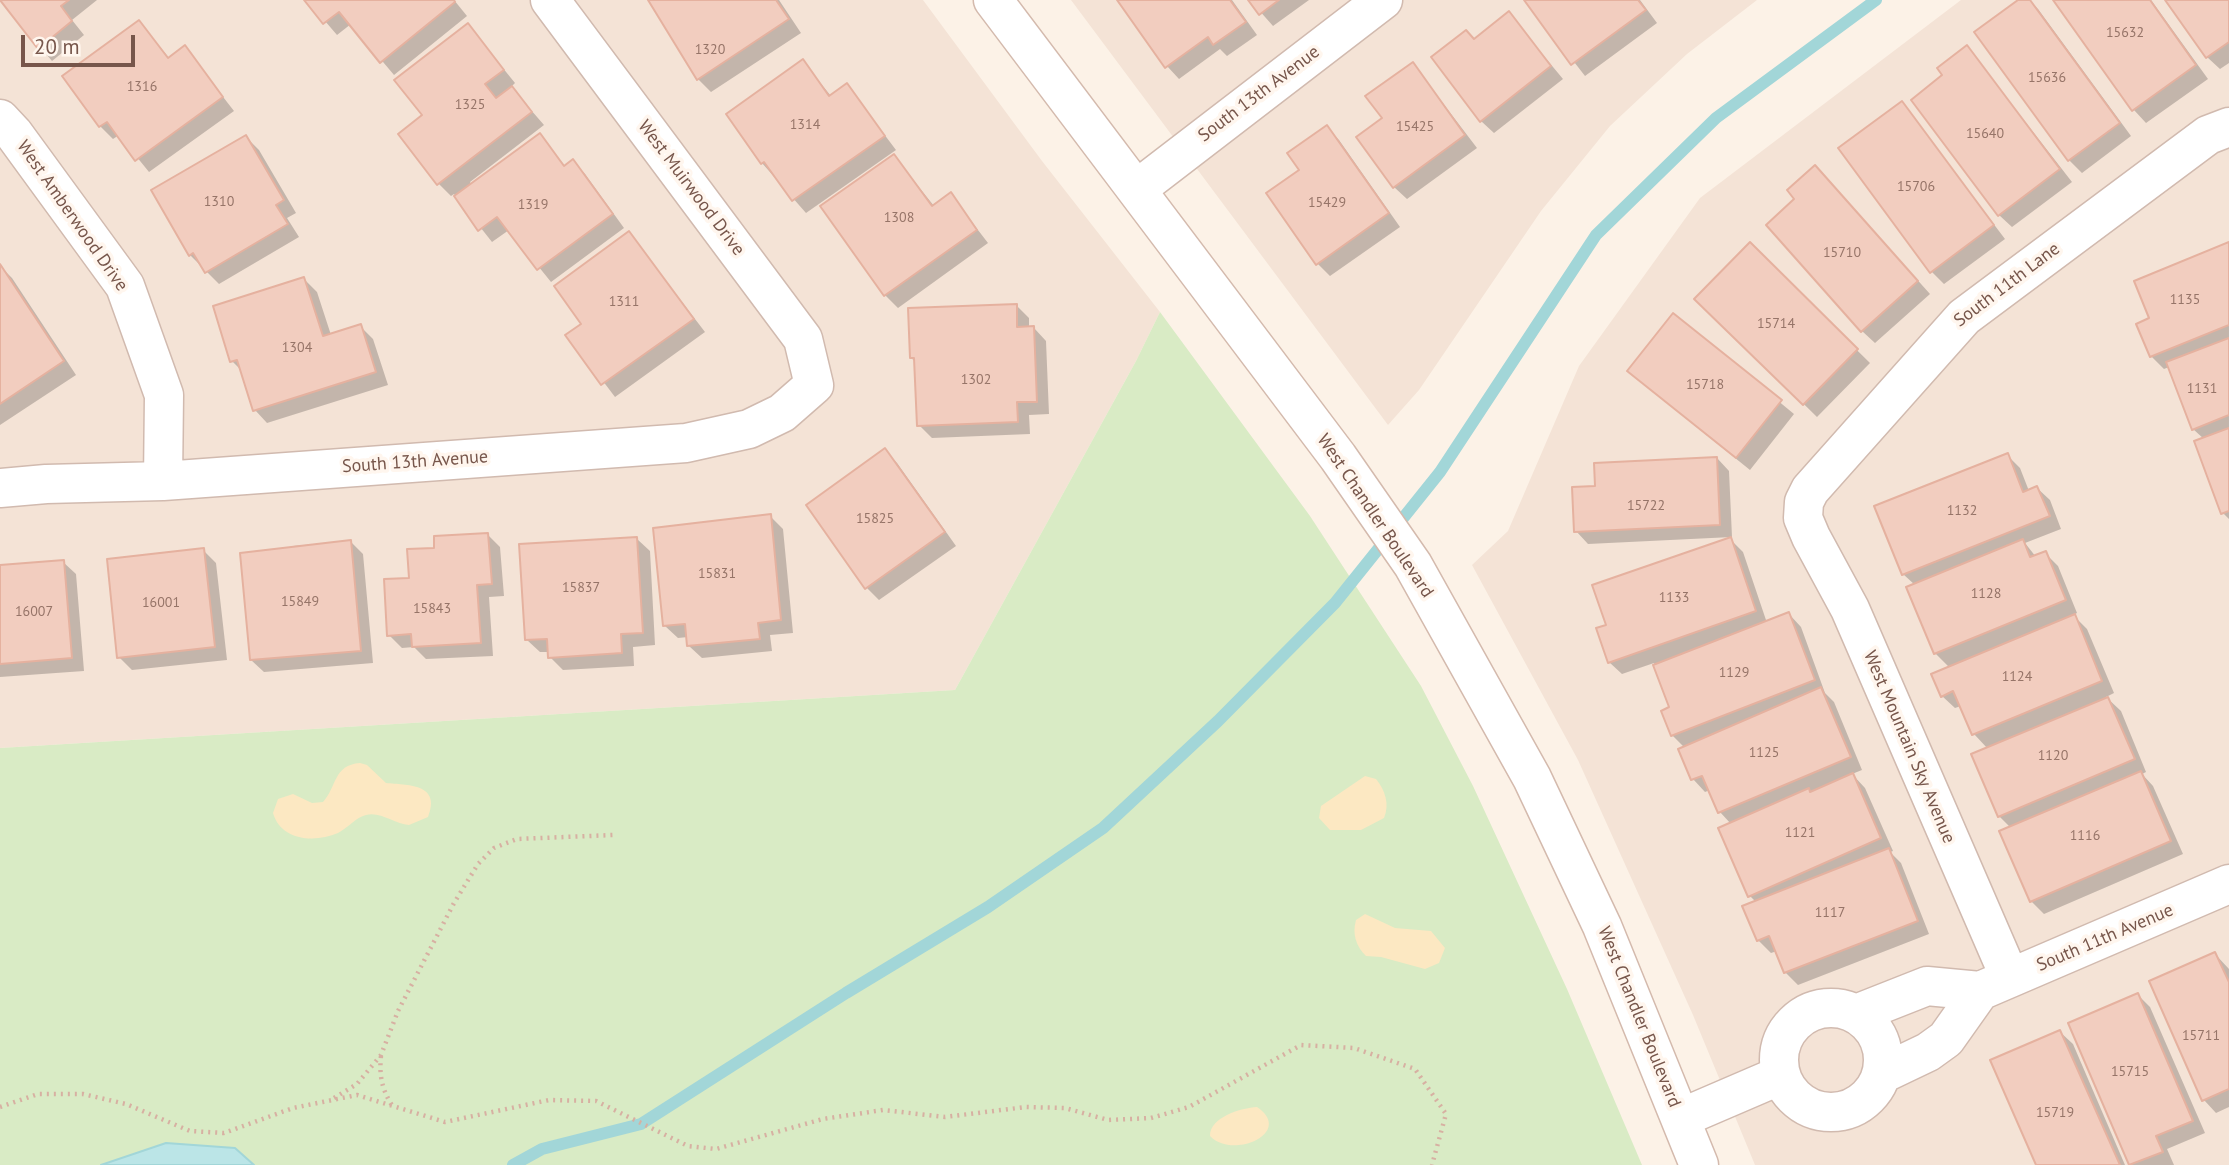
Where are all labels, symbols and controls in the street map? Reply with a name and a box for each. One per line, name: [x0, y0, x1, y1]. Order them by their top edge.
scale bar: [24, 21, 138, 65]
house number: 15632: [2106, 25, 2144, 41]
text: 20 m: [34, 33, 80, 60]
street label: South 13th Avenue: [1194, 41, 1324, 147]
house number: 1320: [695, 42, 725, 58]
house number: 15636: [2028, 70, 2066, 86]
house number: 1316: [127, 79, 157, 95]
house number: 1325: [455, 97, 485, 113]
street label: West Muirwood Drive: [633, 116, 749, 260]
house number: 1314: [790, 117, 820, 133]
house number: 15425: [1396, 119, 1434, 135]
house number: 15640: [1966, 126, 2004, 142]
street label: West Amberwood Drive: [12, 136, 132, 296]
house number: 15706: [1897, 179, 1935, 195]
house number: 1310: [204, 194, 234, 210]
house number: 15429: [1308, 195, 1346, 211]
house number: 1319: [518, 197, 548, 213]
house number: 1308: [884, 210, 914, 226]
street label: South 11th Lane: [1950, 238, 2064, 332]
house number: 15710: [1823, 245, 1861, 261]
house number: 1135: [2170, 292, 2200, 308]
house number: 1311: [609, 294, 639, 310]
house number: 15714: [1757, 316, 1795, 332]
house number: 1304: [282, 340, 312, 356]
house number: 1302: [961, 372, 991, 388]
house number: 15718: [1686, 377, 1724, 393]
house number: 1131: [2187, 381, 2217, 397]
street label: West Chandler Boulevard: [1312, 430, 1438, 602]
street label: South 13th Avenue: [341, 446, 489, 478]
house number: 15722: [1627, 498, 1665, 514]
house number: 1132: [1947, 503, 1977, 519]
house number: 15825: [856, 511, 894, 527]
house number: 15831: [698, 566, 736, 582]
house number: 15837: [562, 580, 600, 596]
house number: 1128: [1971, 586, 2001, 602]
house number: 1133: [1659, 590, 1689, 606]
house number: 15849: [281, 594, 319, 610]
house number: 16001: [142, 595, 180, 611]
house number: 15843: [413, 601, 451, 617]
house number: 16007: [15, 604, 53, 620]
street label: West Mountain Sky Avenue: [1859, 647, 1959, 847]
house number: 1129: [1719, 665, 1749, 681]
house number: 1124: [2002, 669, 2032, 685]
house number: 1125: [1749, 745, 1779, 761]
house number: 1120: [2038, 748, 2068, 764]
house number: 1121: [1785, 825, 1815, 841]
house number: 1116: [2070, 828, 2100, 844]
street label: South 11th Avenue: [2033, 899, 2177, 977]
house number: 1117: [1815, 905, 1845, 921]
street label: West Chandler Boulevard: [1593, 923, 1685, 1111]
house number: 15711: [2182, 1028, 2220, 1044]
house number: 15715: [2111, 1064, 2149, 1080]
house number: 15719: [2036, 1105, 2074, 1121]

